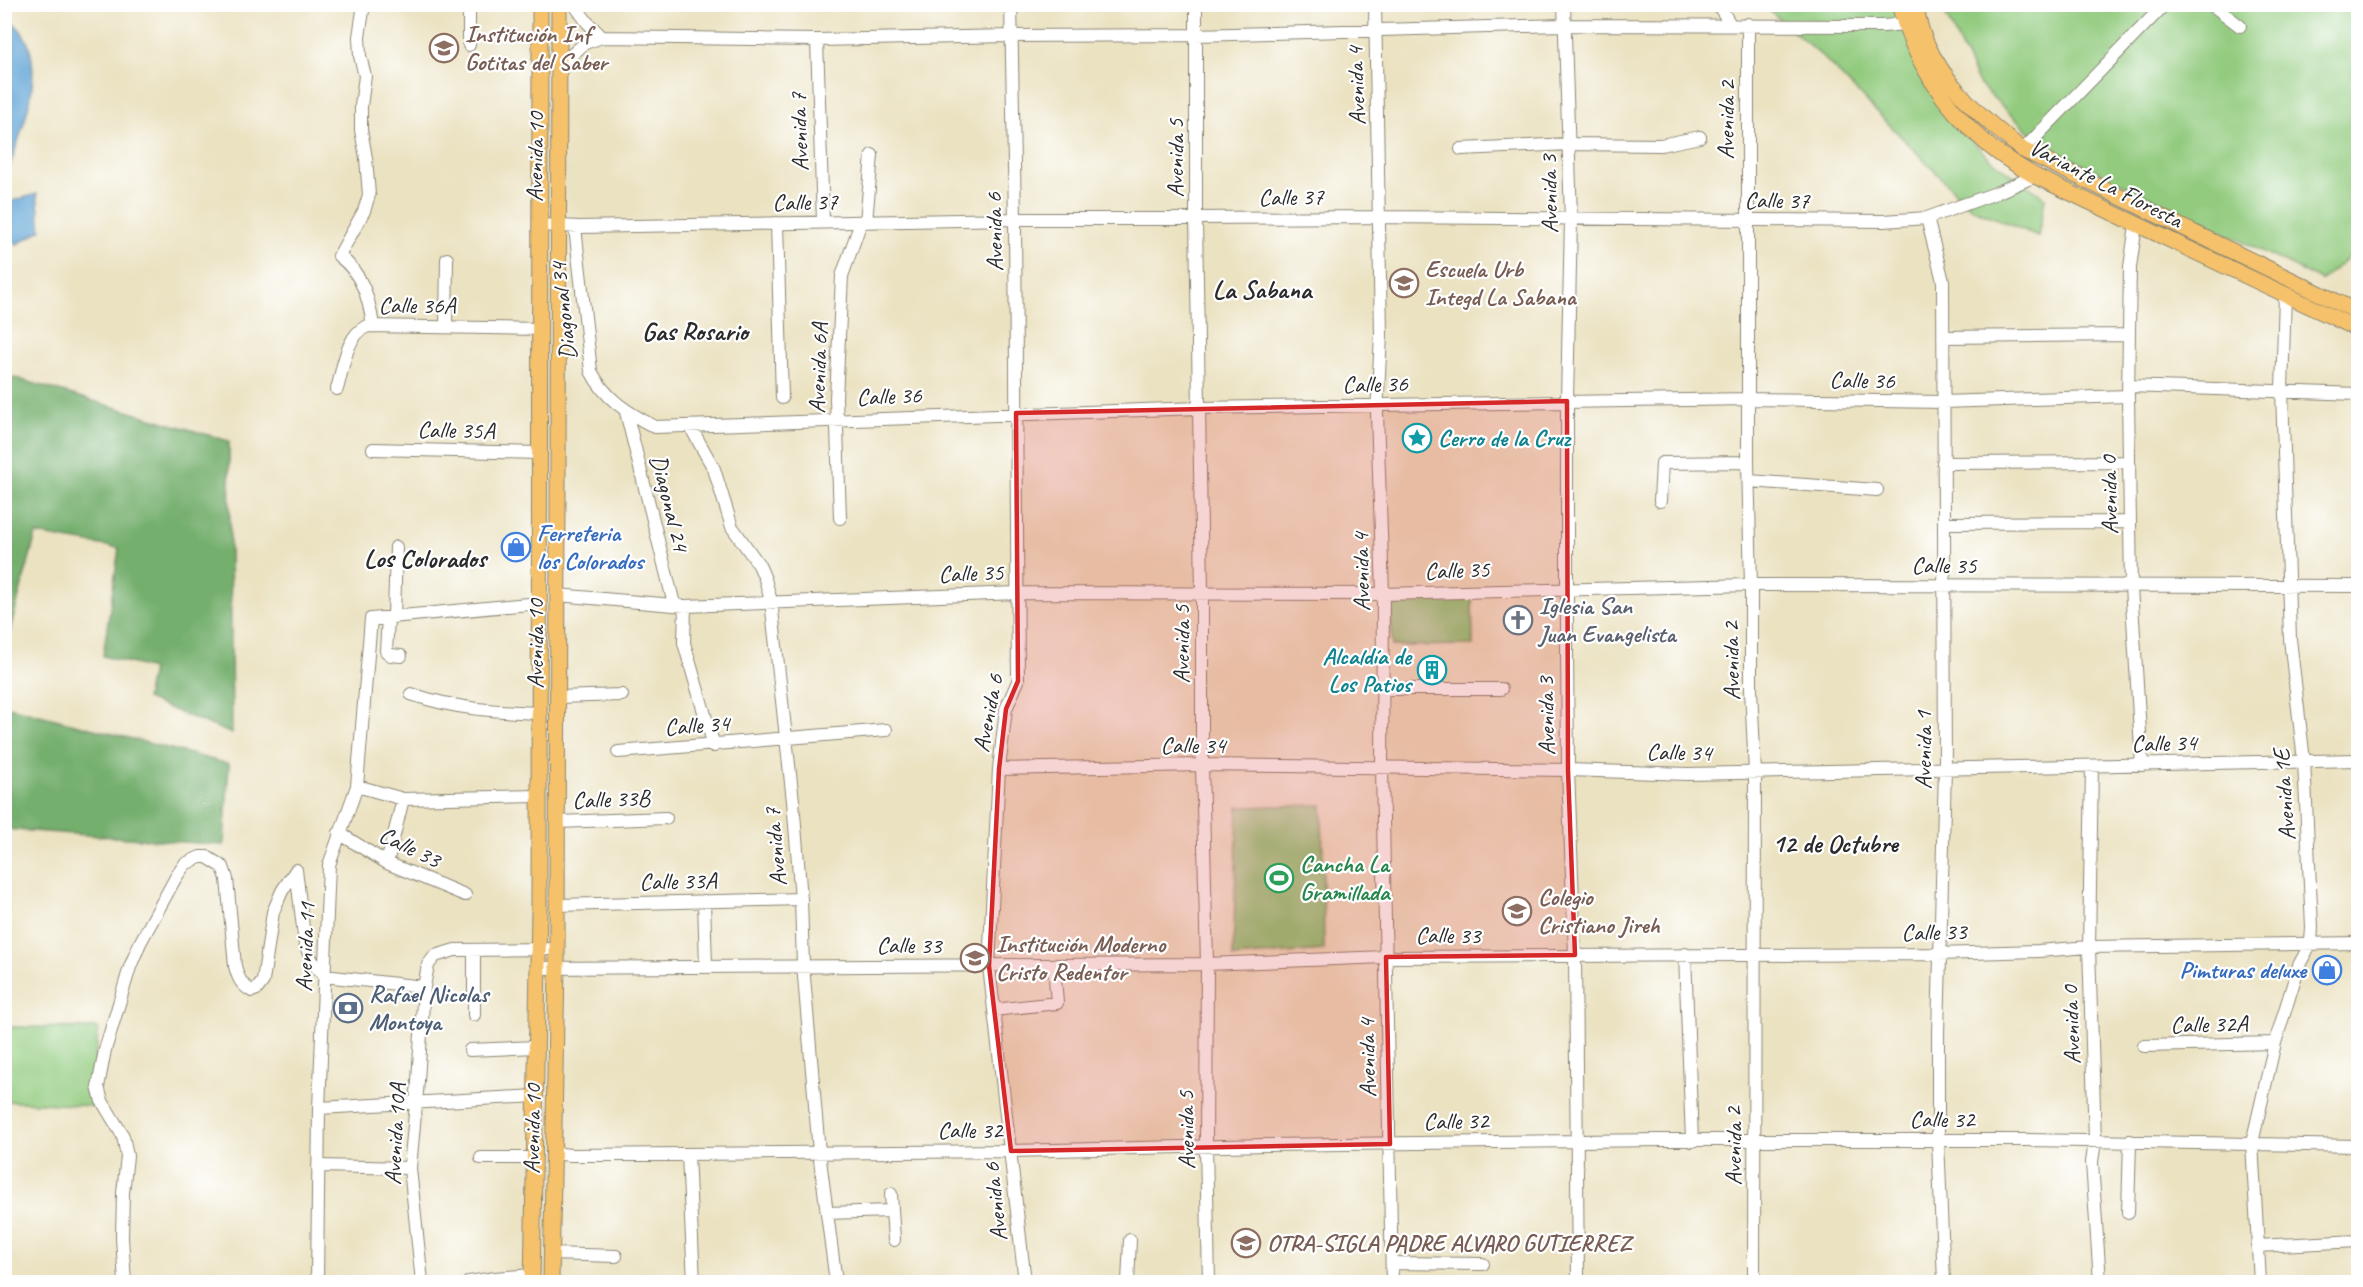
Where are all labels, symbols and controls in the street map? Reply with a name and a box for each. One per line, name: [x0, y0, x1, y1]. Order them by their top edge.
place label: Institución Inf Gotitas del Saber: [465, 19, 610, 77]
school or university icon: Institución Inf Gotitas del Saber: [428, 32, 460, 64]
street label: Avenida 4: [1340, 44, 1372, 126]
street label: Avenida 2: [1710, 78, 1742, 160]
street label: Avenida 7: [783, 91, 815, 172]
street label: Avenida 10: [519, 110, 551, 202]
street label: Avenida 5: [1160, 117, 1190, 197]
street label: Variante La Floresta: [2024, 132, 2189, 235]
street label: Avenida 3: [1533, 152, 1565, 234]
street label: Calle 37: [1258, 181, 1325, 213]
street label: Calle 37: [1744, 185, 1811, 215]
street label: Calle 37: [772, 186, 839, 218]
street label: Avenida 6: [978, 191, 1010, 272]
place label: Escuela Urb Integd La Sabana: [1425, 254, 1578, 312]
street label: Diagonal 34: [543, 258, 583, 361]
school or university icon: Escuela Urb Integd La Sabana: [1388, 267, 1420, 299]
district label: La Sabana: [1213, 273, 1314, 306]
street label: Calle 36A: [378, 290, 457, 320]
district label: Gas Rosario: [642, 315, 751, 348]
street label: Avenida 6A: [801, 321, 835, 414]
street label: Calle 36: [1829, 364, 1896, 396]
street label: Calle 36: [1342, 368, 1409, 400]
street label: Calle 36: [856, 380, 923, 412]
street label: Calle 35A: [417, 414, 496, 446]
place icon: Cerro de la Cruz: [1401, 422, 1433, 454]
place label: Cerro de la Cruz: [1438, 423, 1572, 453]
street label: Diagonal 24: [644, 452, 697, 556]
street label: Avenida 0: [2093, 453, 2125, 535]
place label: Ferreteria los Colorados: [537, 518, 646, 576]
street label: Avenida 4: [1345, 530, 1377, 612]
shop icon: Ferreteria los Colorados: [500, 531, 532, 563]
district label: Los Colorados: [364, 542, 489, 575]
street label: Calle 35: [1911, 550, 1978, 580]
street label: Calle 35: [1424, 554, 1491, 586]
street label: Calle 35: [938, 557, 1005, 589]
place label: Iglesia San Juan Evangelista: [1537, 591, 1678, 649]
street label: Avenida 10: [520, 597, 550, 689]
street label: Avenida 5: [1166, 603, 1196, 683]
church icon: Iglesia San Juan Evangelista: [1502, 604, 1534, 636]
street label: Avenida 2: [1715, 619, 1747, 701]
place label: Alcaldía de Los Patios: [1323, 641, 1414, 699]
building icon: Alcaldía de Los Patios: [1416, 654, 1448, 686]
street label: Avenida 6: [966, 670, 1010, 755]
street label: Avenida 3: [1530, 674, 1562, 756]
street label: Calle 34: [663, 708, 733, 742]
street label: Avenida 1: [1908, 709, 1938, 789]
street label: Calle 34: [2131, 727, 2199, 759]
street label: Calle 34: [1160, 730, 1228, 760]
street label: Calle 34: [1646, 736, 1714, 768]
street label: Avenida 1E: [2266, 745, 2302, 842]
street label: Calle 33B: [572, 783, 652, 815]
street label: Avenida 7: [757, 805, 793, 888]
street label: Calle 33: [374, 819, 448, 876]
district label: 12 de Octubre: [1772, 827, 1900, 860]
place label: Cancha La Gramillada: [1300, 849, 1392, 907]
sports icon: Cancha La Gramillada: [1263, 862, 1295, 894]
street label: Calle 33A: [639, 865, 718, 897]
place label: Colegio Cristiano Jireh: [1538, 882, 1660, 940]
school or university icon: Colegio Cristiano Jireh: [1501, 895, 1533, 927]
street label: Avenida 11: [288, 900, 322, 992]
street label: Calle 33: [1901, 916, 1969, 948]
street label: Calle 33: [1415, 920, 1483, 950]
place label: Institución Moderno Cristo Redentor: [996, 929, 1168, 987]
street label: Calle 33: [876, 930, 944, 960]
school or university icon: Institución Moderno Cristo Redentor: [959, 942, 991, 974]
shop icon: Pimturas deluxe: [2311, 954, 2343, 986]
place label: Pimturas deluxe: [2179, 955, 2308, 985]
place label: Rafael Nicolas Montoya: [369, 979, 491, 1037]
street label: Avenida 0: [2055, 983, 2087, 1065]
bank icon: Rafael Nicolas Montoya: [332, 992, 364, 1024]
street label: Calle 32A: [2170, 1008, 2249, 1040]
street label: Avenida 4: [1351, 1016, 1383, 1098]
street label: Avenida 10A: [377, 1081, 413, 1186]
street label: Avenida 10: [516, 1082, 548, 1174]
street label: Avenida 5: [1170, 1089, 1202, 1170]
street label: Avenida 2: [1718, 1104, 1748, 1185]
street label: Calle 32: [1909, 1104, 1977, 1134]
street label: Calle 32: [1423, 1105, 1491, 1137]
street label: Calle 32: [937, 1115, 1005, 1145]
street label: Avenida 6: [976, 1160, 1014, 1243]
school or university icon: OTRA-SIGLA PADRE ALVARO GUTIERREZ: [1230, 1227, 1262, 1259]
place label: OTRA-SIGLA PADRE ALVARO GUTIERREZ: [1267, 1228, 1635, 1258]

